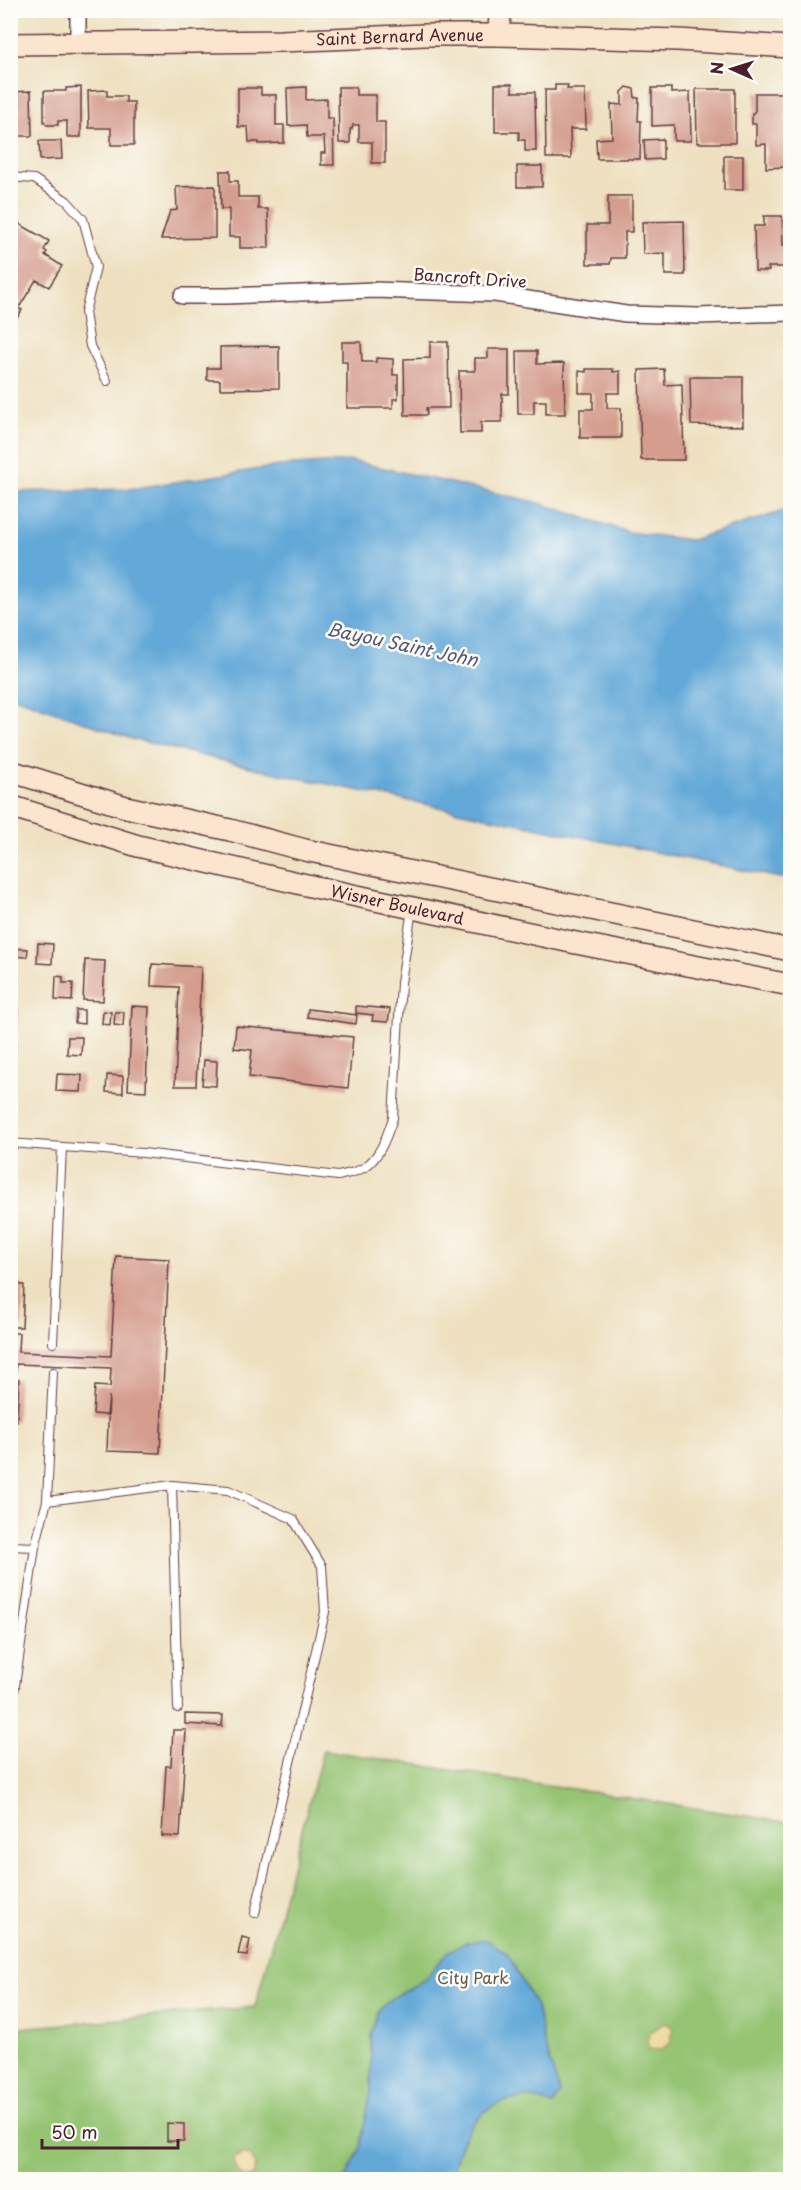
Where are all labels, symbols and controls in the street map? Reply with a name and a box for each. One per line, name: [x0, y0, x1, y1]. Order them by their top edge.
street label: Saint Bernard Avenue: [315, 22, 484, 51]
north arrow: [702, 39, 762, 99]
text: N: [704, 61, 728, 75]
street label: Bancroft Drive: [413, 261, 528, 293]
water label: Bayou Saint John: [324, 614, 481, 673]
street label: Wisner Boulevard: [329, 878, 467, 930]
park label: City Park: [437, 1965, 509, 1989]
scale bar: [42, 2112, 178, 2150]
text: 50 m: [51, 2118, 98, 2145]

